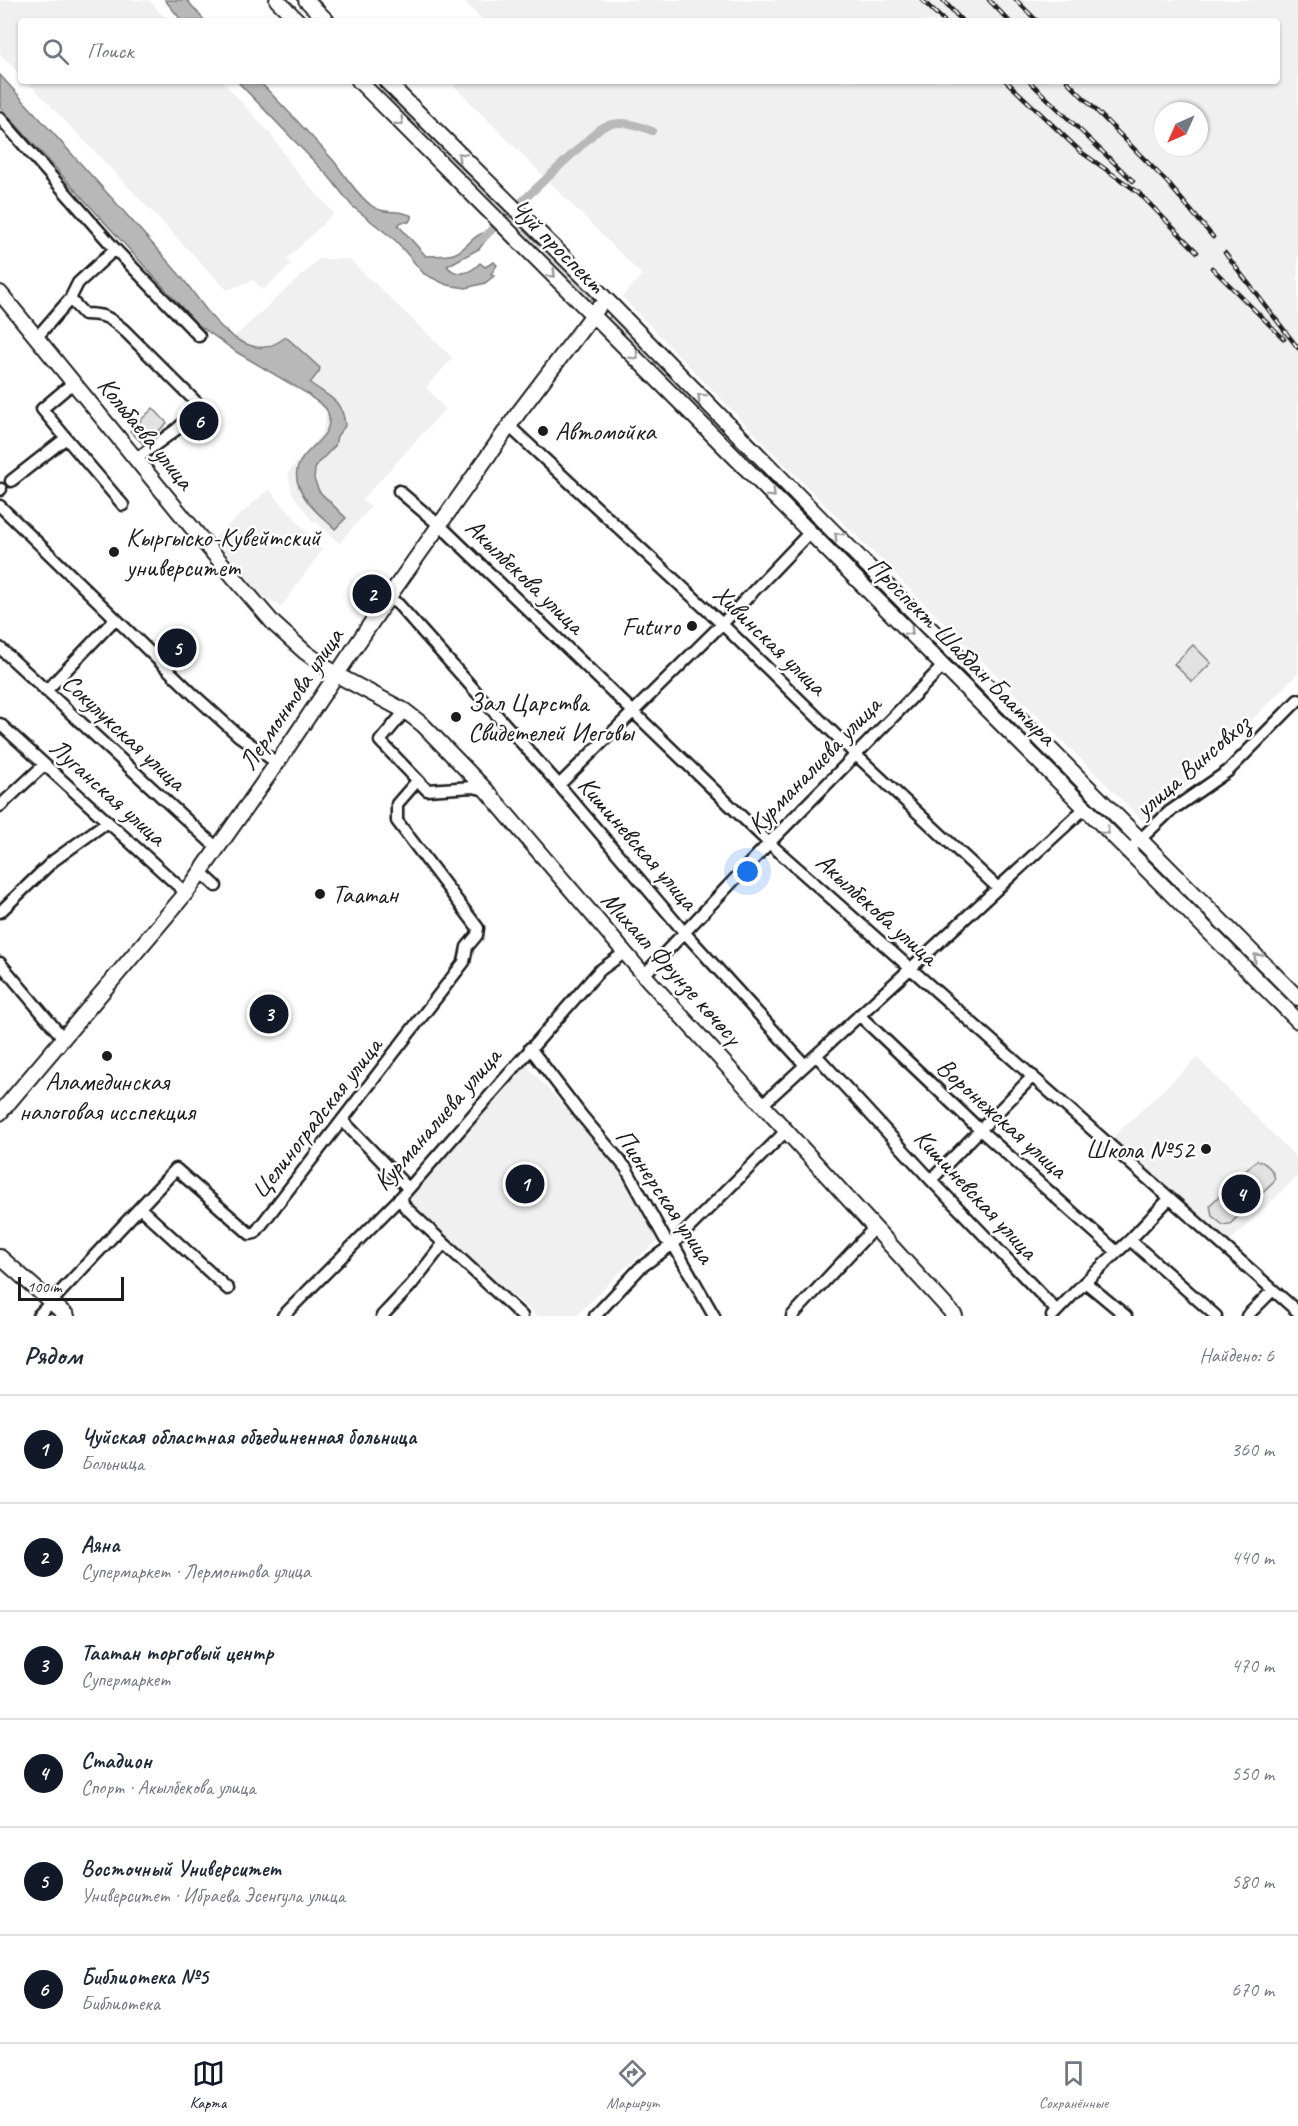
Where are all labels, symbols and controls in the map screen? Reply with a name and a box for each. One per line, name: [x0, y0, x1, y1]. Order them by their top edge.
search box: [18, 18, 1280, 84]
icon: search: [39, 35, 72, 68]
text: Поиск: [87, 37, 133, 65]
north arrow: [1154, 102, 1208, 156]
one-way arrow: [393, 116, 404, 126]
one-way arrow: [457, 152, 467, 163]
street label: Чуй проспект: [504, 192, 613, 301]
one-way arrow: [545, 267, 555, 278]
one-way arrow: [628, 349, 638, 360]
street label: Кольбаева улица: [90, 370, 203, 498]
one-way arrow: [697, 393, 708, 403]
pin: 6: [180, 398, 218, 444]
place label: Автомойка: [555, 415, 657, 448]
marker: Автомойка: [536, 424, 550, 438]
one-way arrow: [765, 486, 776, 497]
street label: Акылбекова улица: [458, 511, 593, 643]
place label: Кыргыско-Кувейтский университет: [124, 521, 323, 584]
one-way arrow: [834, 532, 845, 542]
marker: Кыргыско-Кувейтский университет: [107, 545, 121, 559]
street label: Проспект Шабдан Баатыра: [861, 550, 1065, 754]
pin: 2: [352, 572, 392, 616]
street label: Хивинская улица: [706, 578, 835, 704]
place label: Futuro: [622, 610, 682, 643]
marker: Futuro: [685, 619, 699, 633]
street label: Лермонтова улица: [231, 620, 352, 777]
one-way arrow: [902, 625, 913, 636]
pin: 5: [158, 626, 196, 670]
street label: Сокулукская улица: [55, 666, 194, 799]
place label: Зал Царства Свидетелей Иеговы: [468, 686, 636, 749]
street label: Курманалиева улица: [740, 688, 890, 841]
street label: улица Винсовхоз: [1126, 706, 1258, 827]
marker: Зал Царства Свидетелей Иеговы: [449, 710, 463, 724]
street label: Луганская улица: [43, 731, 175, 854]
street label: Кишиневская улица: [571, 769, 706, 918]
one-way arrow: [1099, 824, 1110, 834]
street label: Акылбекова улица: [809, 845, 947, 974]
your location: [733, 857, 762, 886]
place label: Таатан: [332, 878, 399, 911]
street label: Михаил Фрунзе көчөсү: [594, 884, 751, 1054]
marker: Таатан: [313, 887, 327, 901]
one-way arrow: [1253, 953, 1264, 963]
pin: 3: [250, 992, 288, 1036]
street label: Целиноградская улица: [243, 1029, 391, 1205]
street label: Курманалиева улица: [366, 1039, 510, 1197]
marker: Аламединская налоговая исспекция: [100, 1049, 114, 1063]
street label: Воронежская улица: [930, 1050, 1076, 1187]
place label: Аламединская налоговая исспекция: [19, 1065, 197, 1128]
street label: Пионерская улица: [608, 1122, 723, 1271]
street label: Кишиневская улица: [907, 1122, 1046, 1268]
place label: Школа №52: [1085, 1133, 1196, 1166]
marker: Школа №52: [1199, 1142, 1213, 1156]
pin: 1: [506, 1162, 544, 1206]
pin: 4: [1222, 1172, 1260, 1216]
scale bar: [18, 1274, 124, 1302]
text: 100 m: [27, 1277, 61, 1297]
text: Рядом: [24, 1339, 82, 1372]
text: Найдено: 6: [1199, 1343, 1274, 1368]
text: Чуйская областная объединенная больница: [81, 1423, 416, 1451]
text: 1: [39, 1437, 48, 1462]
text: 360 m: [1231, 1437, 1274, 1462]
text: Больница: [81, 1451, 144, 1476]
text: Аяна: [81, 1531, 120, 1559]
text: 2: [39, 1545, 48, 1570]
text: 440 m: [1231, 1545, 1274, 1570]
text: Супермаркет · Лермонтова улица: [81, 1559, 310, 1584]
text: Таатан торговый центр: [81, 1639, 273, 1667]
text: 3: [39, 1653, 48, 1678]
text: 470 m: [1231, 1653, 1274, 1678]
text: Супермаркет: [81, 1667, 170, 1692]
text: Стадион: [81, 1747, 152, 1775]
text: 4: [39, 1761, 48, 1786]
text: 550 m: [1231, 1761, 1274, 1786]
text: Спорт · Акылбекова улица: [81, 1775, 255, 1800]
text: Восточный Университет: [81, 1855, 281, 1883]
text: 5: [39, 1869, 48, 1894]
text: 580 m: [1231, 1869, 1274, 1894]
text: Университет · Ибраева Эсенгула улица: [81, 1883, 345, 1908]
text: Библиотека №5: [81, 1963, 208, 1991]
text: 6: [39, 1977, 48, 2002]
text: 670 m: [1231, 1977, 1274, 2002]
text: Библиотека: [81, 1991, 160, 2016]
tab: Карта: [190, 2057, 226, 2113]
tab: Маршрут: [606, 2057, 659, 2113]
tab: Сохранённые: [1039, 2057, 1108, 2113]

